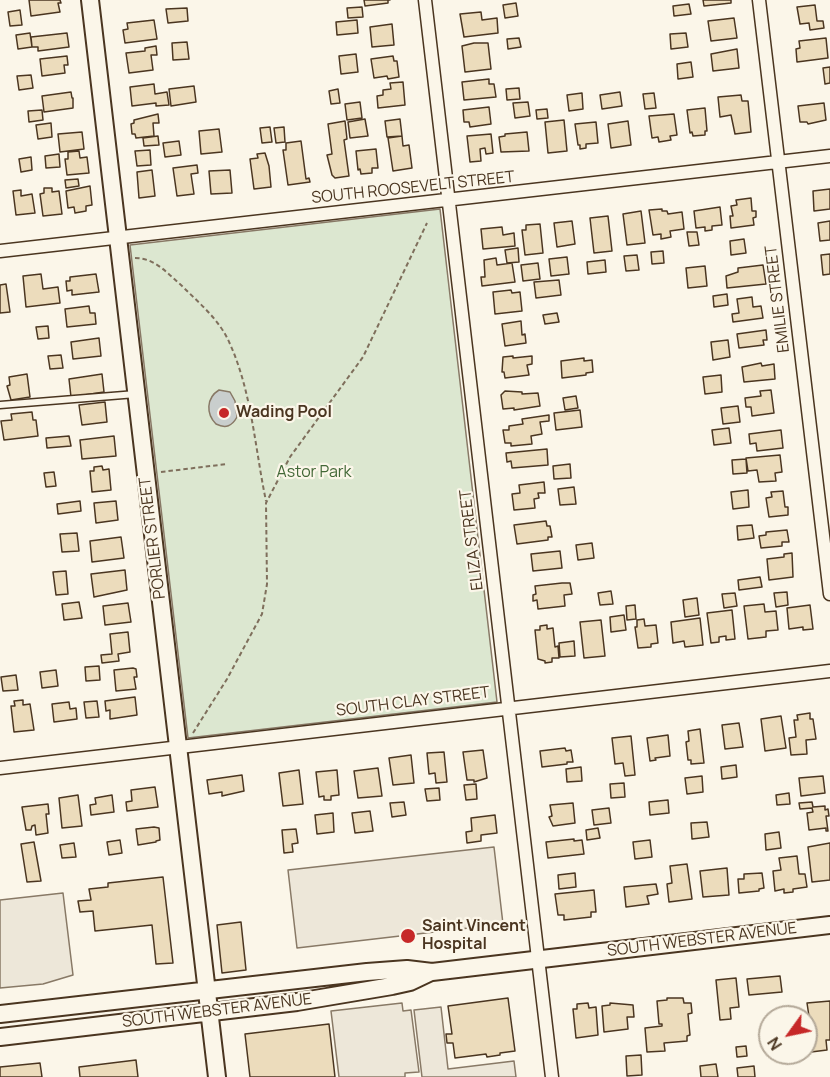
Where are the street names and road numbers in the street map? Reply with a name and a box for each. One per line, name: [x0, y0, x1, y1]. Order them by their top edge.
street label: SOUTH ROOSEVELT STREET: [311, 168, 515, 208]
street label: EMILIE STREET: [762, 244, 794, 354]
street label: PORLIER STREET: [136, 476, 170, 600]
street label: ELIZA STREET: [456, 488, 488, 592]
street label: SOUTH CLAY STREET: [335, 683, 491, 721]
street label: SOUTH WEBSTER AVENUE: [606, 919, 798, 961]
street label: SOUTH WEBSTER AVENUE: [121, 990, 313, 1032]

